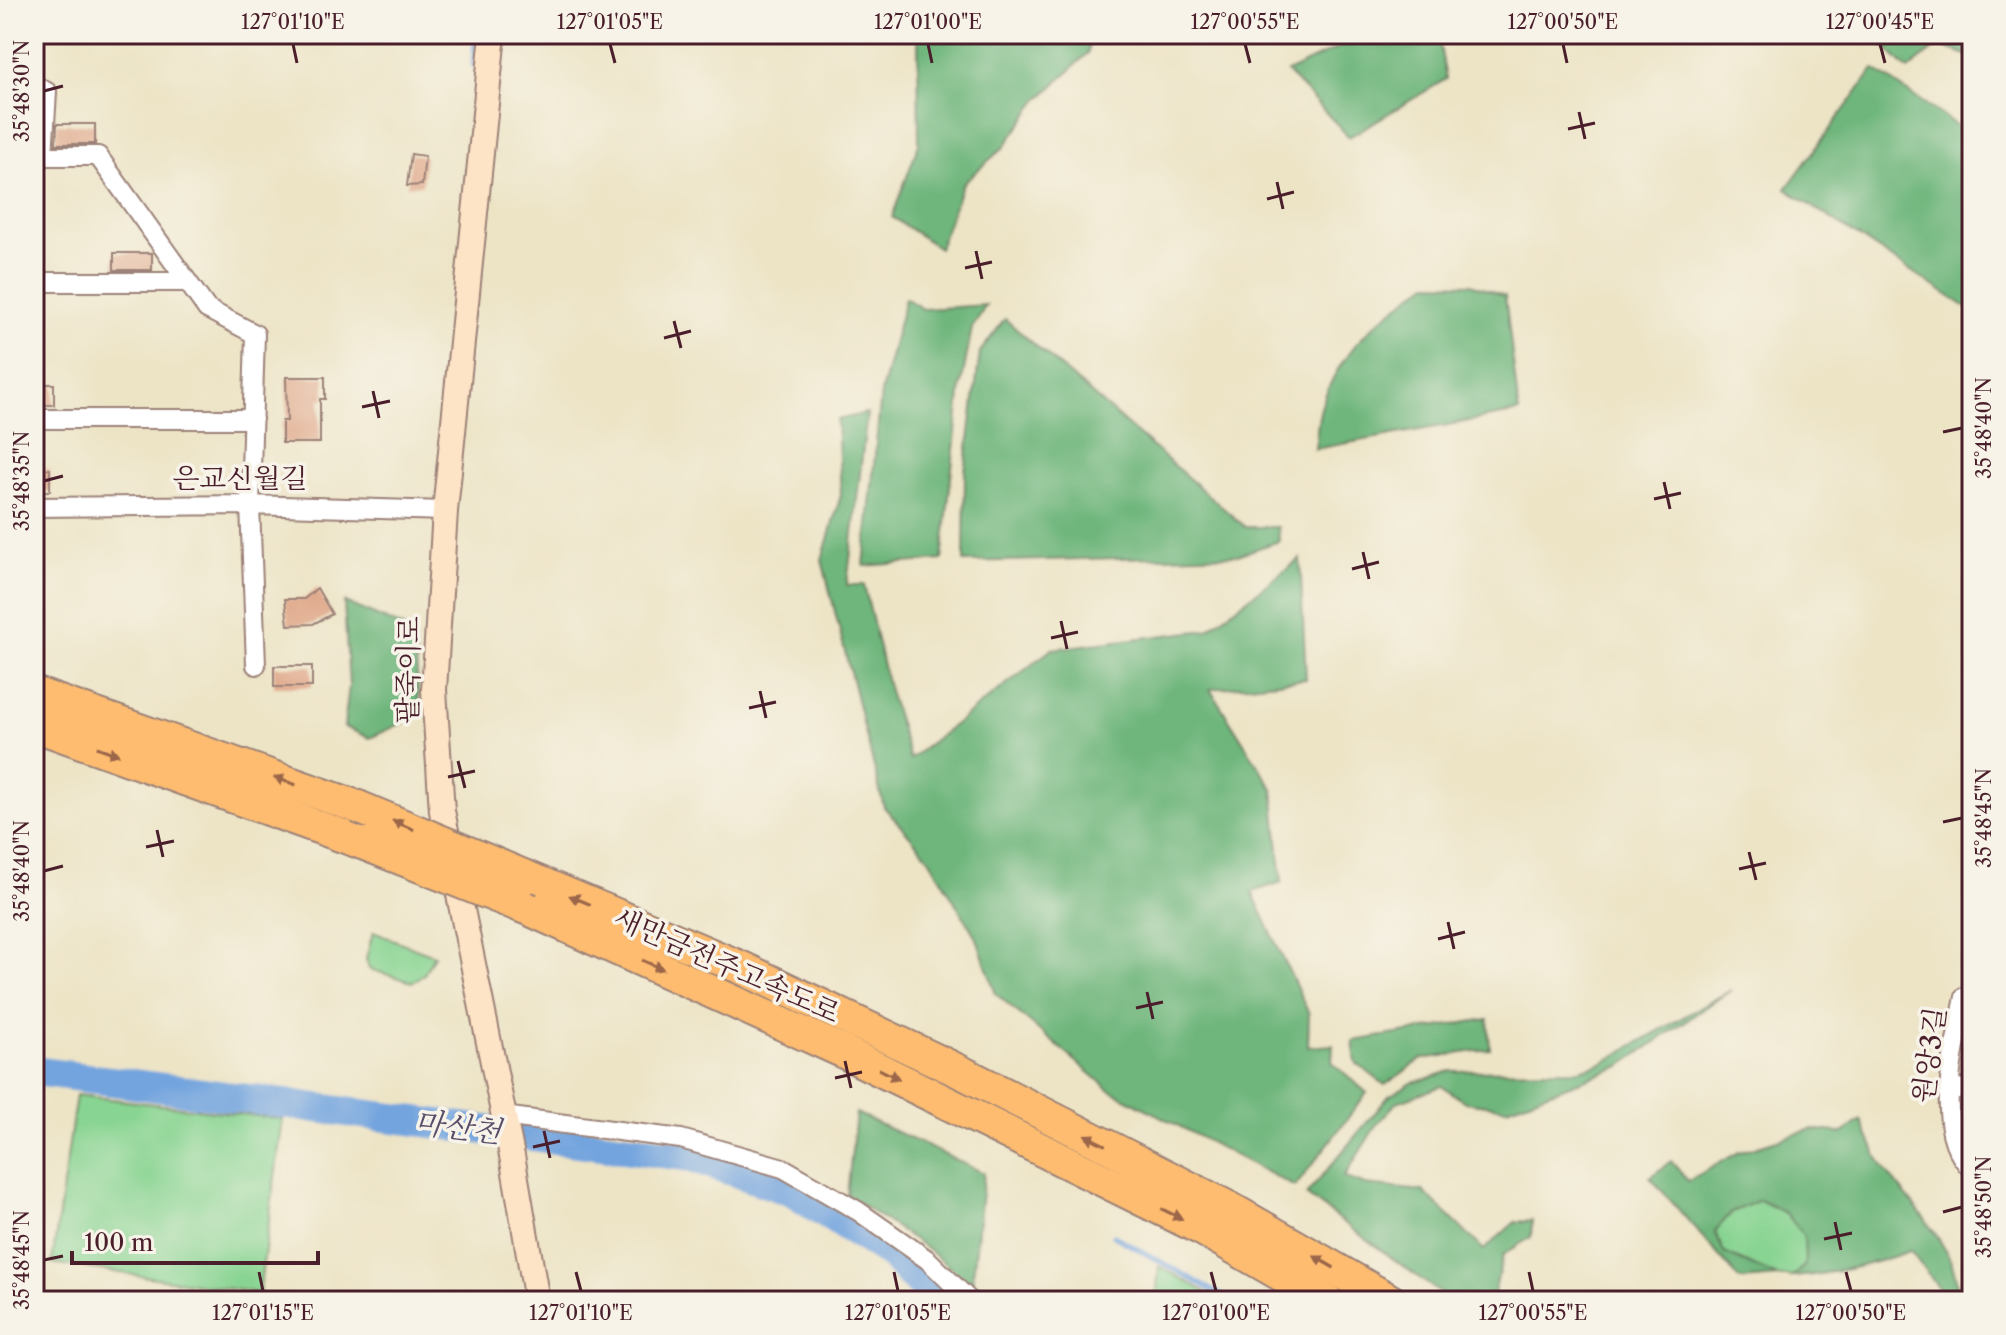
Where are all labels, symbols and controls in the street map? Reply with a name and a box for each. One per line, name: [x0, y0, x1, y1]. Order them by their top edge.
text: 127°01'10"E: [241, 10, 345, 34]
text: 127°01'05"E: [557, 10, 663, 34]
text: 127°01'00"E: [874, 10, 982, 34]
text: 127°00'55"E: [1191, 10, 1299, 34]
text: 127°00'50"E: [1508, 10, 1618, 34]
text: 127°00'45"E: [1826, 10, 1934, 34]
text: 35°48'30"N: [10, 40, 34, 142]
text: 35°48'40"N: [1972, 377, 1996, 479]
text: 35°48'35"N: [10, 431, 34, 531]
street label: 은교신월길: [172, 461, 308, 495]
street label: 팥죽이로: [390, 616, 426, 724]
one-way arrow: [96, 745, 120, 758]
text: 35°48'45"N: [1972, 768, 1996, 868]
one-way arrow: [272, 774, 296, 786]
one-way arrow: [391, 819, 415, 832]
text: 35°48'40"N: [10, 820, 34, 922]
one-way arrow: [568, 893, 592, 906]
street label: 새만금전주고속도로: [609, 900, 845, 1030]
one-way arrow: [641, 959, 665, 972]
street label: 원앙3길: [1905, 1005, 1953, 1105]
one-way arrow: [878, 1067, 901, 1081]
water label: 마산천: [413, 1103, 505, 1151]
one-way arrow: [1083, 1133, 1106, 1146]
text: 35°48'50"N: [1972, 1156, 1996, 1258]
one-way arrow: [1161, 1207, 1184, 1221]
text: 35°48'45"N: [10, 1210, 34, 1310]
scale bar: [72, 1215, 318, 1265]
text: 100 m: [84, 1228, 153, 1257]
one-way arrow: [1313, 1255, 1335, 1269]
text: 127°01'15"E: [212, 1301, 314, 1325]
text: 127°01'10"E: [529, 1301, 633, 1325]
text: 127°01'05"E: [845, 1301, 951, 1325]
text: 127°01'00"E: [1162, 1301, 1270, 1325]
text: 127°00'55"E: [1479, 1301, 1587, 1325]
text: 127°00'50"E: [1796, 1301, 1906, 1325]

